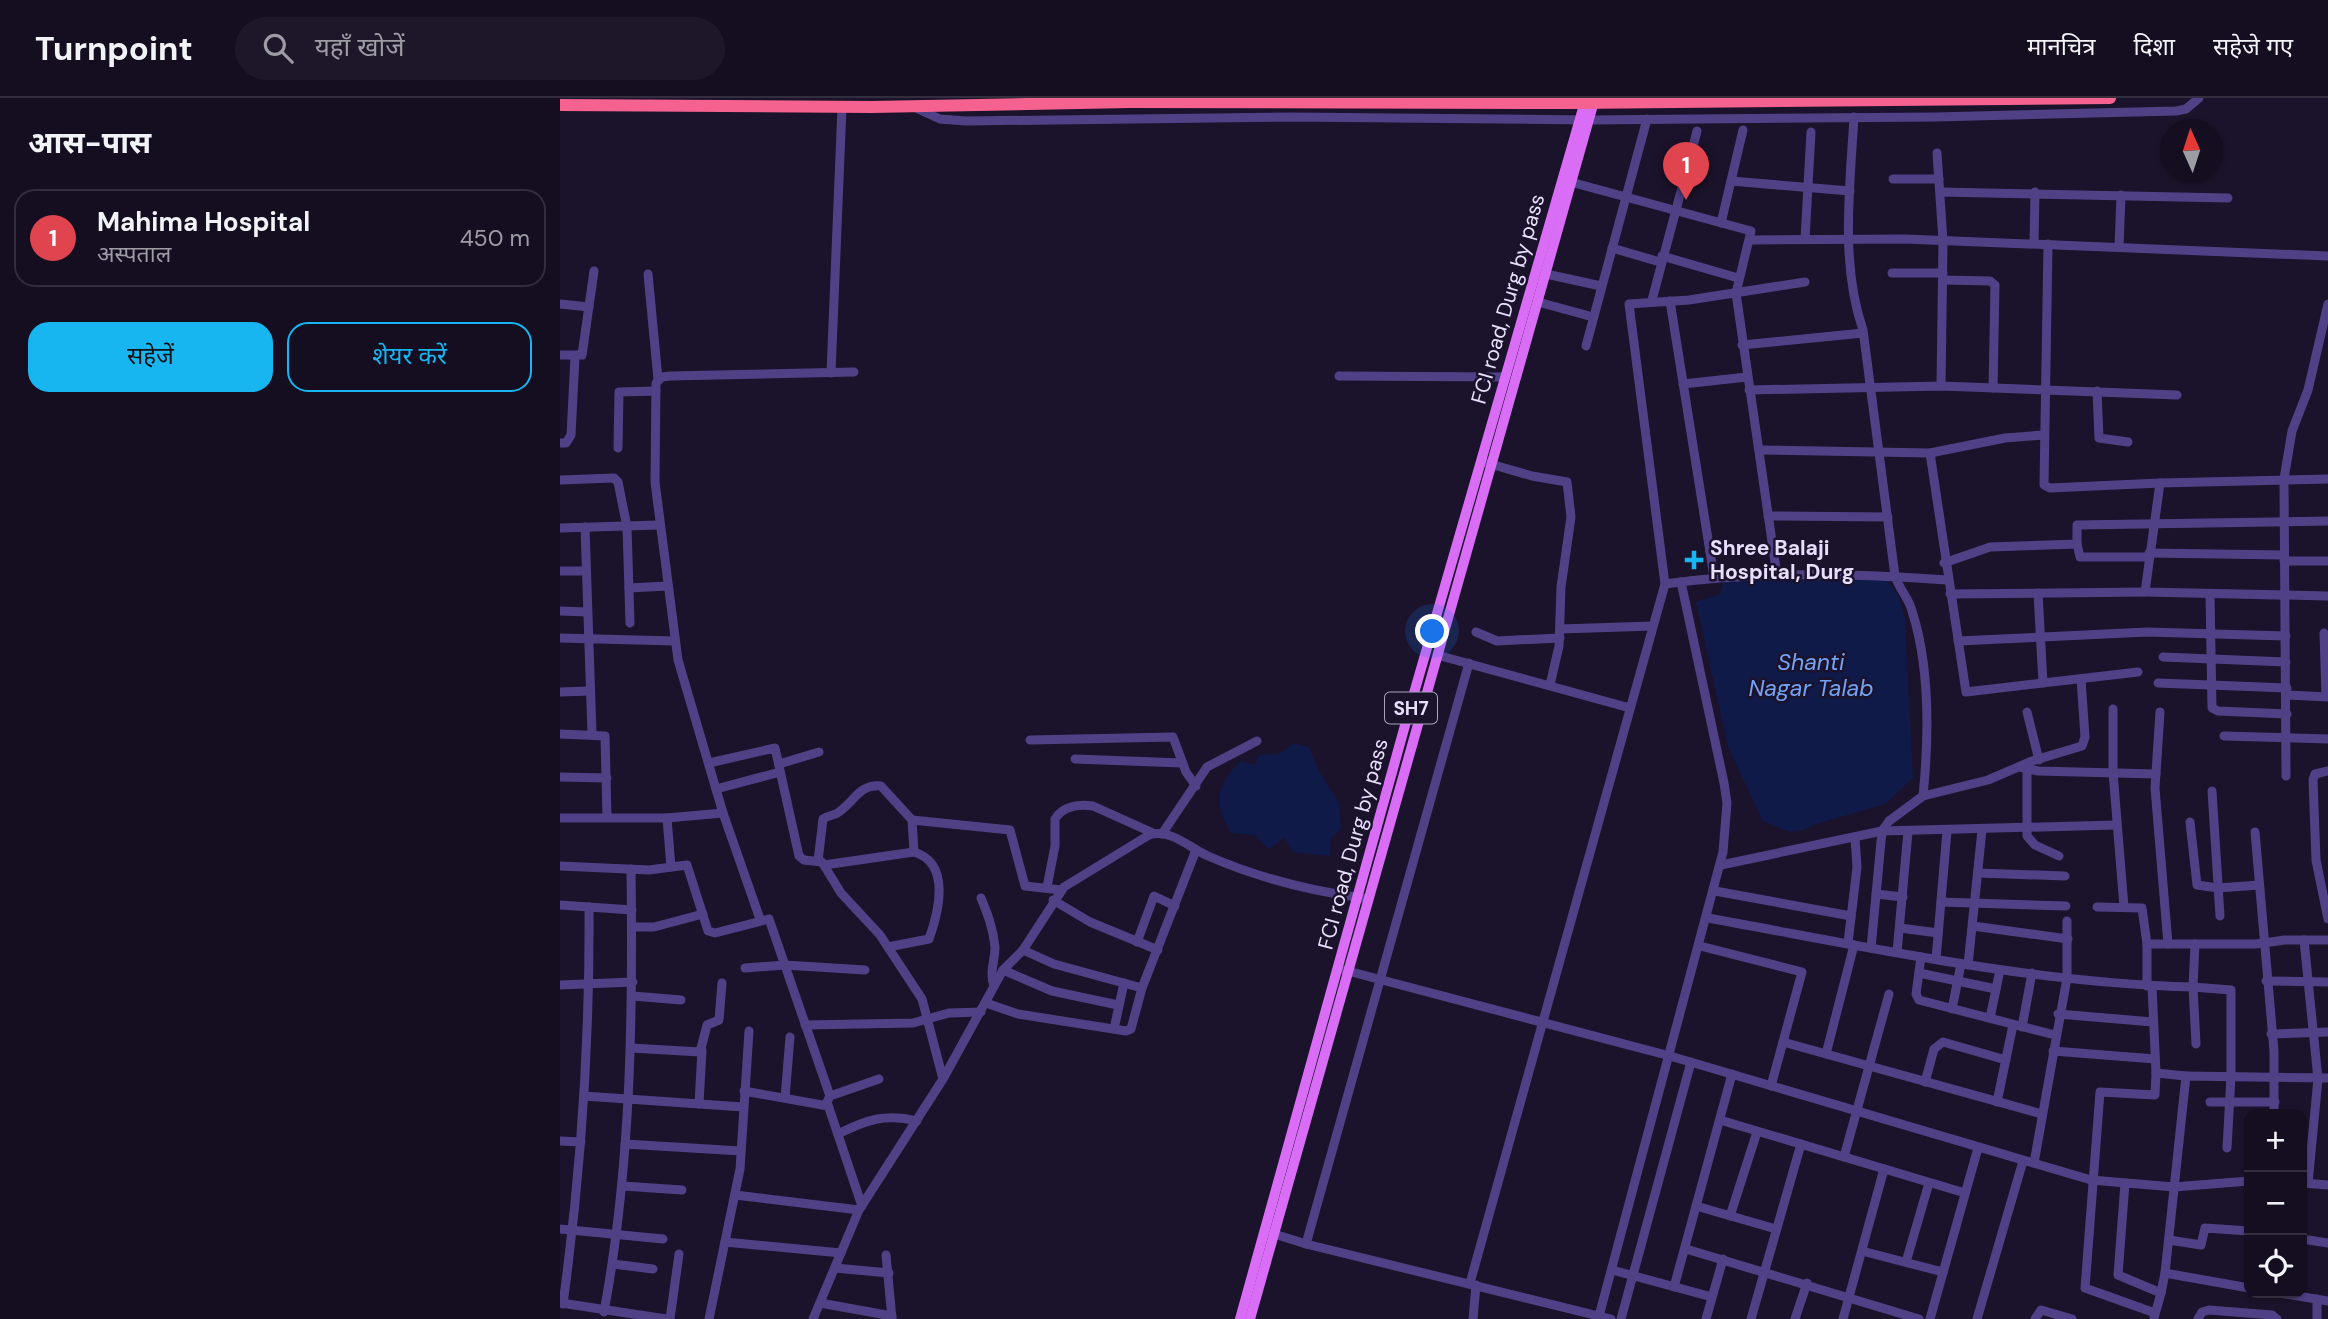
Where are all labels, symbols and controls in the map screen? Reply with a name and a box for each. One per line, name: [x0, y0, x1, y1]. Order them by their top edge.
search box: [235, 17, 725, 80]
text: Turnpoint: [35, 27, 193, 70]
icon: search: [259, 29, 297, 67]
text: यहाँ खोजें: [315, 30, 405, 64]
text: मानचित्र: [2027, 31, 2096, 62]
text: दिशा: [2134, 31, 2175, 62]
text: सहेजे गए: [2213, 31, 2293, 62]
north arrow: [2160, 119, 2223, 182]
text: आस-पास: [28, 123, 151, 162]
pin: 1: [1663, 142, 1709, 200]
street label: FCI road, Durg by pass: [1465, 191, 1551, 407]
text: Mahima Hospital: [97, 205, 310, 239]
text: 1: [49, 223, 57, 253]
text: 450 m: [460, 223, 530, 253]
text: अस्पताल: [97, 239, 171, 269]
button: सहेजें: [28, 322, 273, 392]
button: शेयर करें: [287, 322, 532, 392]
place label: Shree Balaji Hospital, Durg: [1710, 534, 1854, 586]
marker: Shree Balaji Hospital, Durg: [1684, 550, 1704, 570]
your location: [1415, 614, 1449, 648]
water label: Shanti Nagar Talab: [1748, 647, 1874, 703]
road number: SH7: [1385, 692, 1437, 723]
street label: FCI road, Durg by pass: [1311, 736, 1395, 952]
map controls: [2244, 1109, 2307, 1298]
button: +: [2244, 1109, 2307, 1172]
button: −: [2244, 1172, 2307, 1235]
button: locate: [2244, 1235, 2307, 1298]

